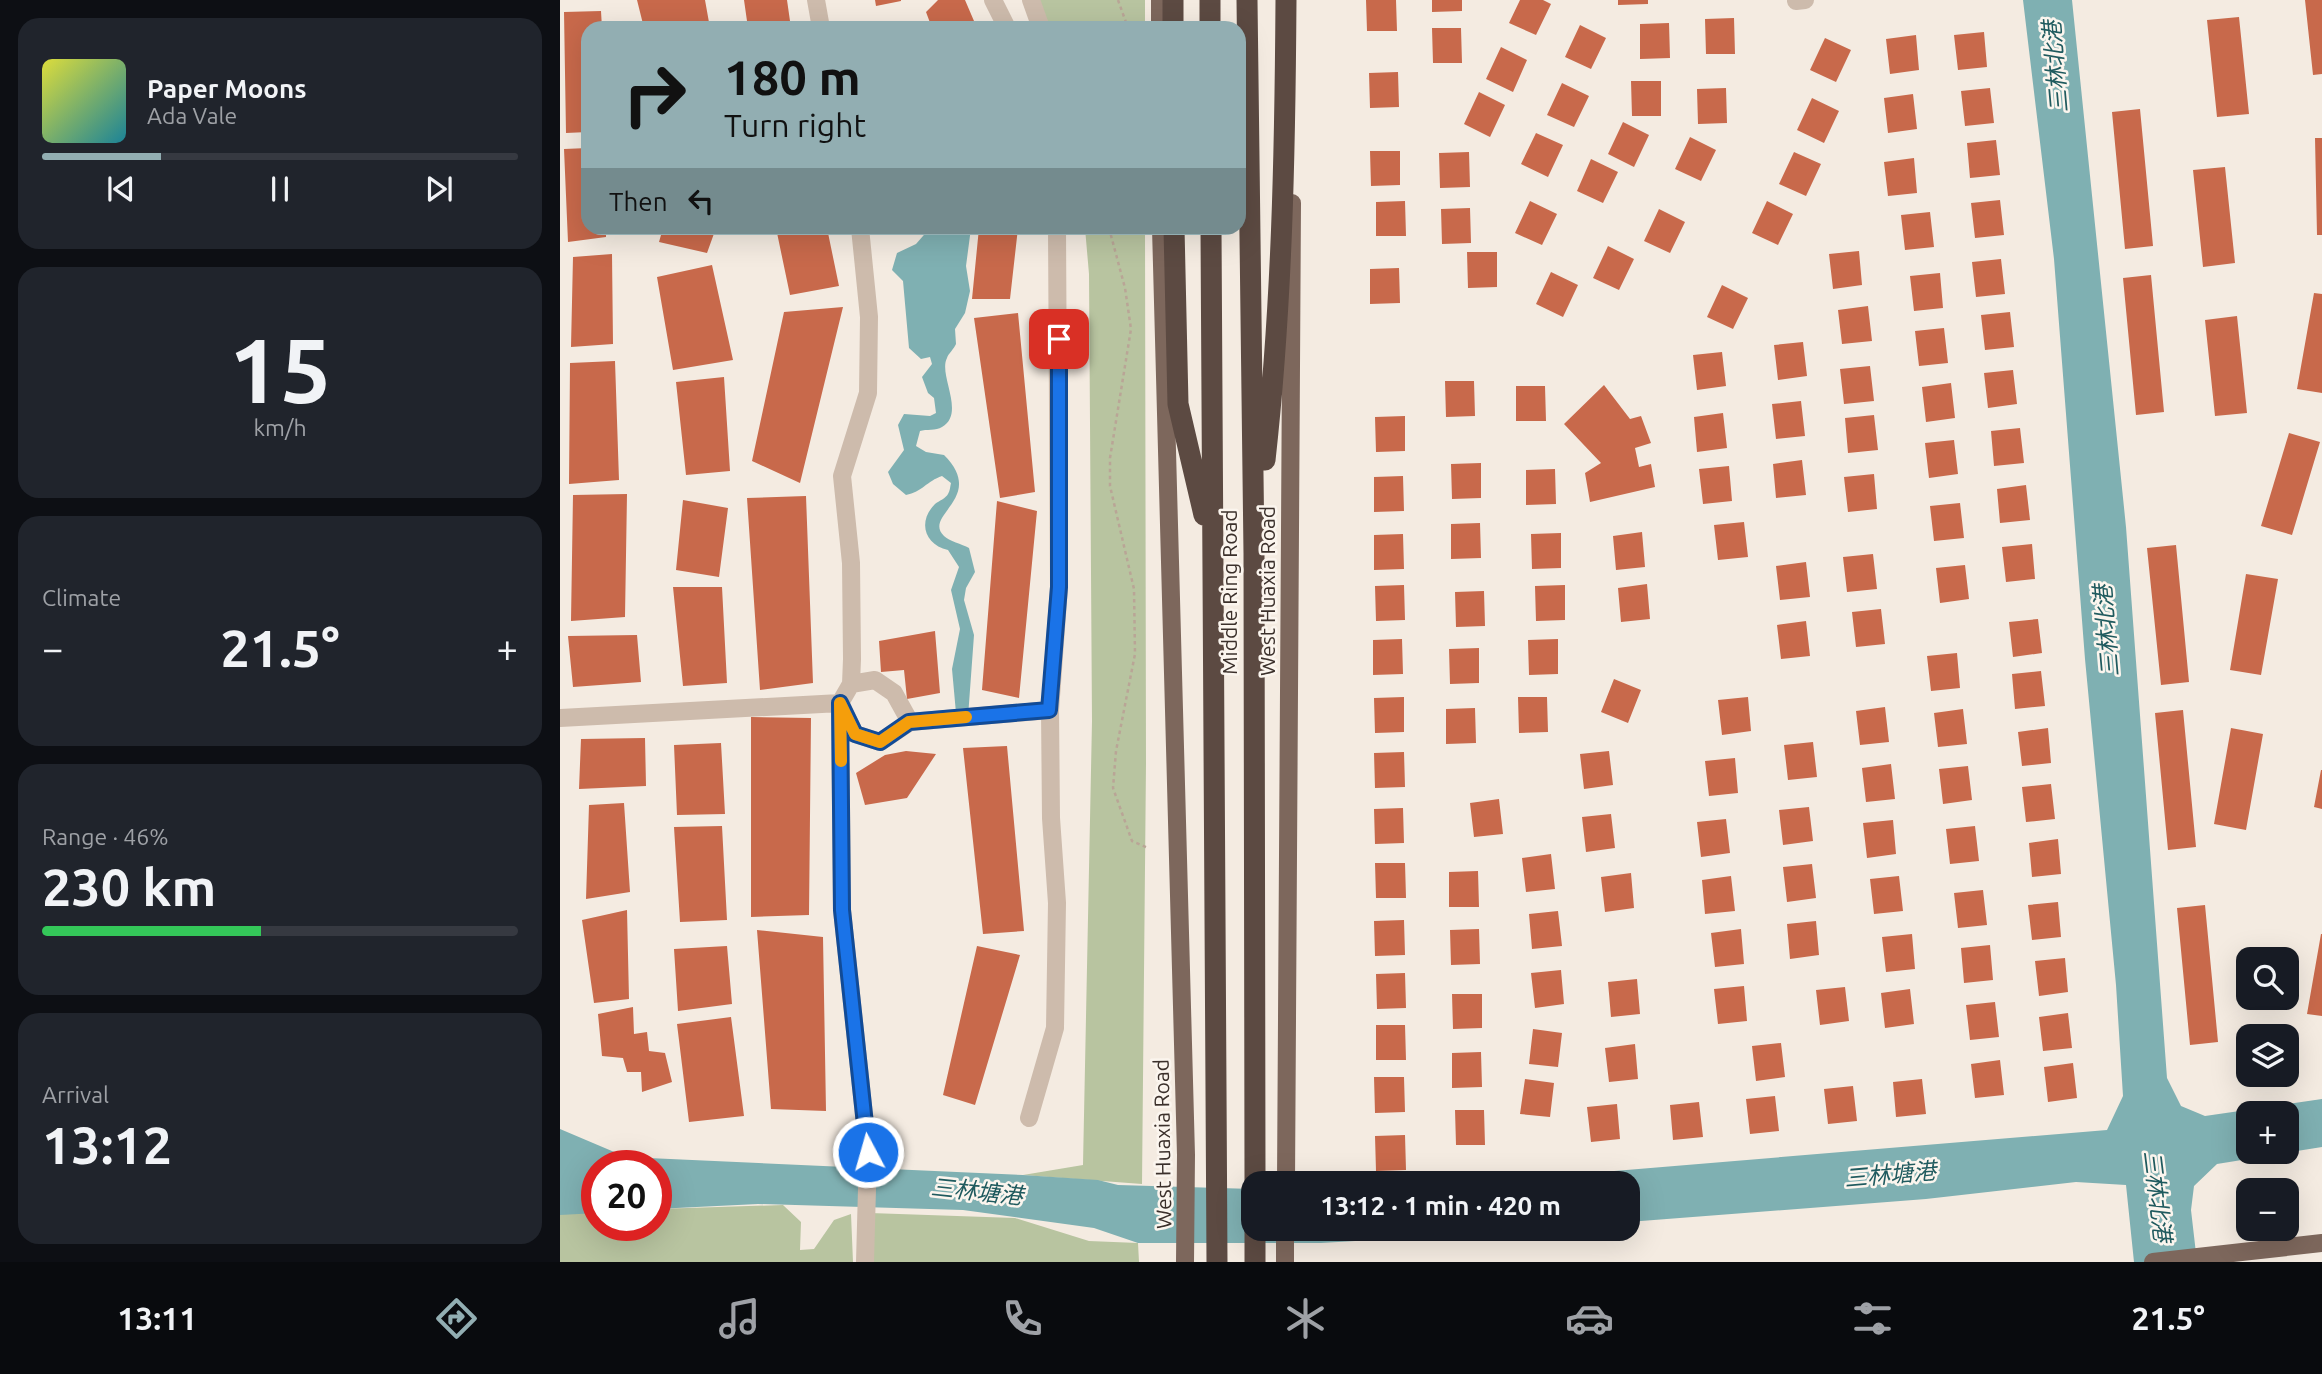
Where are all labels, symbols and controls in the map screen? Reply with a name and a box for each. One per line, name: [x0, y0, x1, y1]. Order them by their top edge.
water label: 三林北港: [2038, 17, 2071, 114]
icon: right: [609, 49, 700, 140]
text: 180 m: [724, 49, 861, 104]
text: Paper Moons: [147, 74, 306, 103]
text: Ada Vale: [147, 103, 237, 128]
text: Turn right: [724, 107, 866, 143]
icon: previous: [102, 170, 140, 208]
icon: pause: [261, 170, 299, 208]
icon: next: [420, 170, 458, 208]
icon: left: [682, 182, 720, 220]
text: Then: [609, 187, 668, 216]
pin: [1029, 309, 1089, 369]
text: 15: [229, 318, 331, 420]
icon: arrive: [1040, 320, 1078, 358]
text: km/h: [253, 415, 307, 440]
street label: West Huaxia Road: [1255, 506, 1279, 676]
street label: Middle Ring Road: [1217, 509, 1241, 675]
water label: 三林北港: [2089, 581, 2122, 678]
text: Climate: [42, 585, 121, 610]
text: 21.5°: [220, 619, 340, 677]
text: −: [42, 627, 63, 669]
text: +: [497, 627, 518, 669]
text: Range · 46%: [42, 824, 169, 849]
text: 230 km: [42, 858, 216, 916]
map controls: [2236, 947, 2299, 1241]
button: search: [2236, 947, 2299, 1010]
button: layers: [2236, 1024, 2299, 1087]
street label: West Huaxia Road: [1149, 1059, 1175, 1229]
text: Arrival: [42, 1082, 109, 1107]
button: +: [2236, 1101, 2299, 1164]
position arrow: [831, 1115, 905, 1189]
text: 13:12: [42, 1116, 172, 1174]
water label: 三林北港: [2140, 1149, 2176, 1246]
speed limit sign: 20: [581, 1150, 672, 1241]
water label: 三林塘港: [1843, 1157, 1940, 1190]
water label: 三林塘港: [930, 1174, 1027, 1209]
button: −: [2236, 1178, 2299, 1241]
text: 13:12 · 1 min · 420 m: [1320, 1191, 1561, 1220]
icon: directions: [432, 1294, 481, 1343]
icon: music: [715, 1294, 764, 1343]
icon: phone: [998, 1294, 1047, 1343]
icon: climate: [1281, 1294, 1330, 1343]
icon: car: [1565, 1294, 1614, 1343]
icon: filters: [1848, 1294, 1897, 1343]
text: 13:11: [117, 1300, 197, 1336]
text: 21.5°: [2131, 1300, 2205, 1336]

